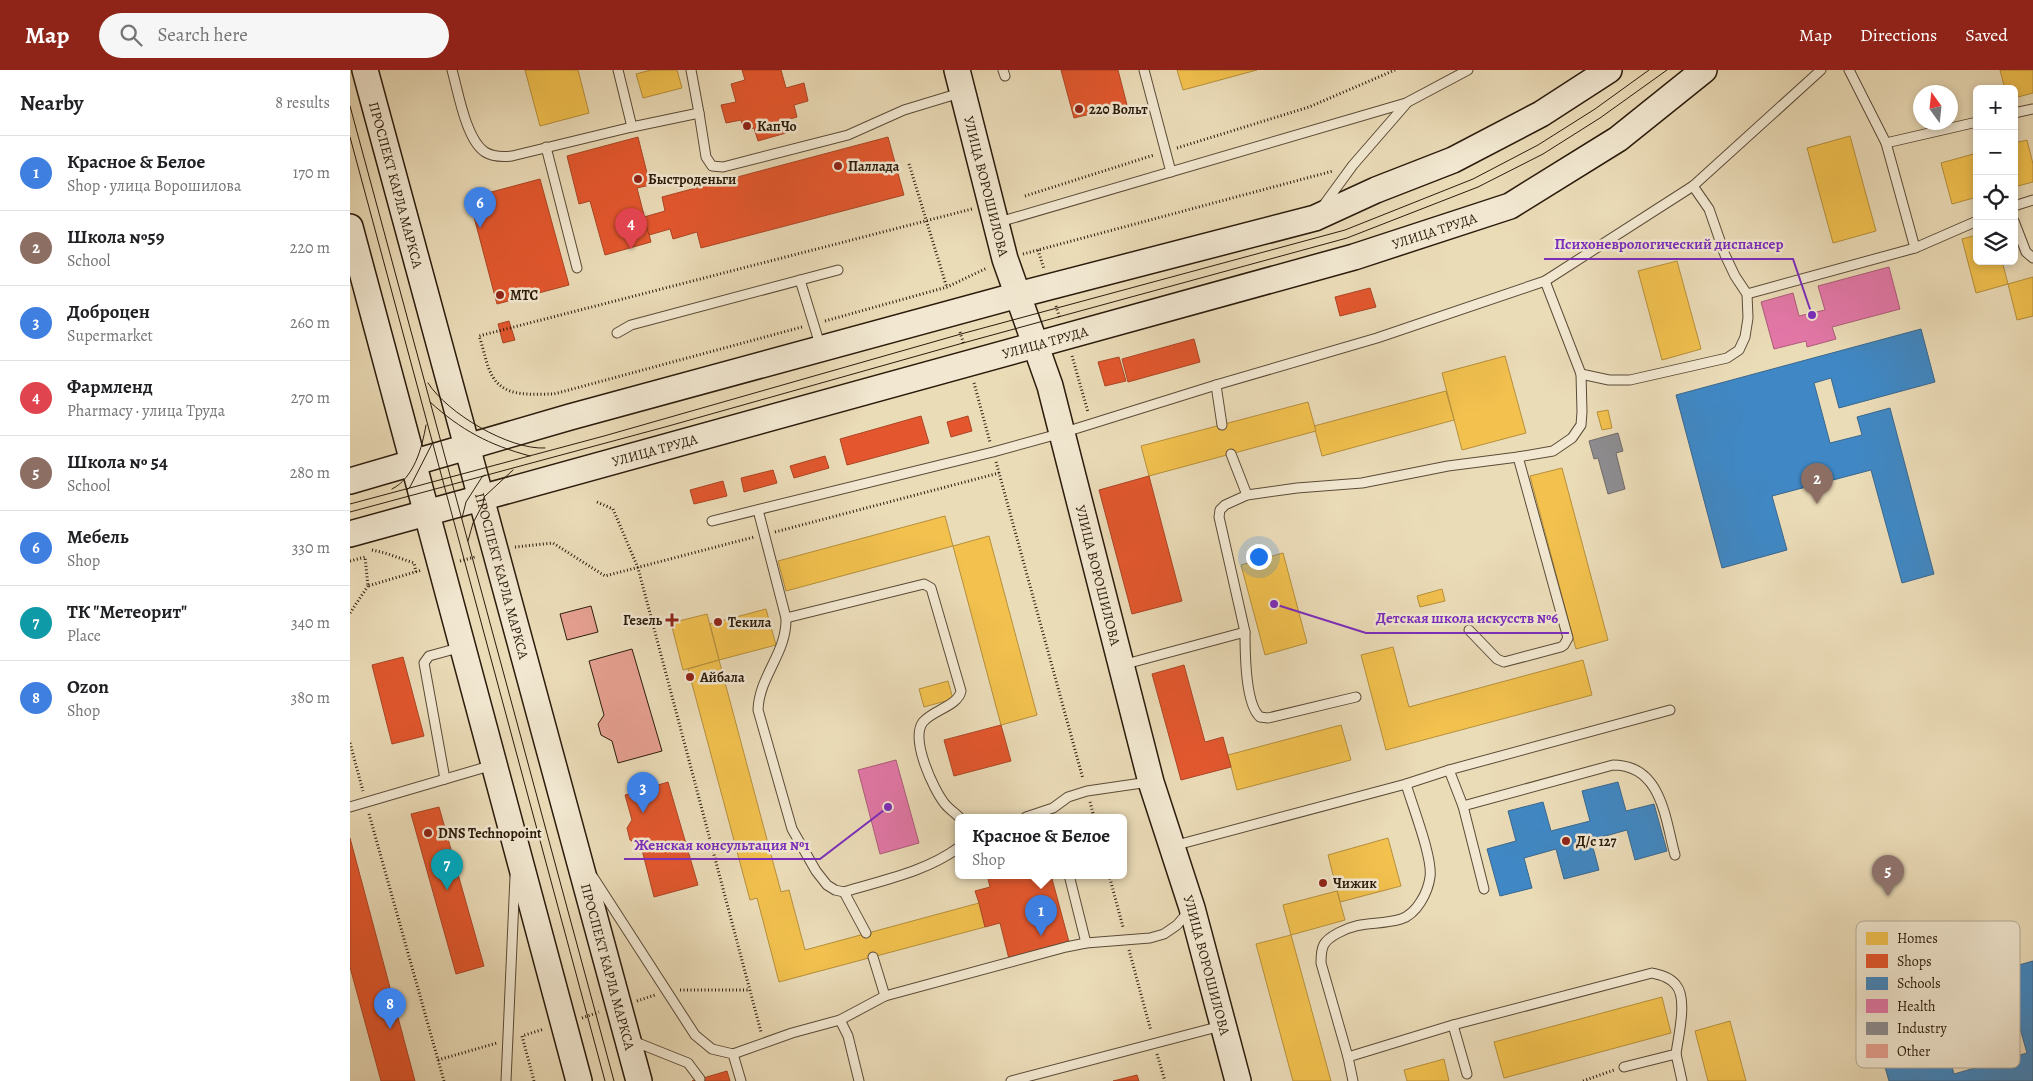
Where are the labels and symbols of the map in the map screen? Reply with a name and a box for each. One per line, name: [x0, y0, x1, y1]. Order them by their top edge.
north arrow: [1913, 85, 1958, 130]
street label: ПРОСПЕКТ КАРЛА МАРКСА: [364, 99, 428, 271]
place label: 220 Вольт: [1089, 100, 1148, 119]
marker: 220 Вольт: [1073, 103, 1085, 115]
street label: УЛИЦА ВОРОШИЛОВА: [960, 114, 1014, 259]
place label: КапЧо: [757, 117, 797, 136]
marker: КапЧо: [741, 120, 753, 132]
place label: Паллада: [848, 157, 900, 176]
marker: Паллада: [832, 160, 844, 172]
place label: Быстроденьги: [648, 170, 736, 189]
marker: Быстроденьги: [632, 173, 644, 185]
pin: 6: [464, 187, 496, 228]
pin: 4: [615, 208, 647, 249]
street label: УЛИЦА ТРУДА: [1389, 208, 1480, 253]
callout: Психоневрологический диспансер: [1544, 229, 1793, 259]
text: Психоневрологический диспансер: [1555, 234, 1784, 254]
place label: МТС: [510, 286, 539, 305]
marker: МТС: [494, 289, 506, 301]
street label: УЛИЦА ТРУДА: [1000, 321, 1091, 363]
street label: УЛИЦА ТРУДА: [610, 429, 700, 471]
pin: 2: [1801, 463, 1833, 504]
street label: ПРОСПЕКТ КАРЛА МАРКСА: [470, 490, 534, 662]
street label: УЛИЦА ВОРОШИЛОВА: [1071, 503, 1126, 648]
your location: [1246, 544, 1272, 570]
callout: Детская школа искусств №6: [1366, 603, 1569, 633]
text: Детская школа искусств №6: [1376, 608, 1558, 628]
place label: Гезель: [623, 611, 663, 630]
place label: Текила: [728, 613, 772, 632]
marker: Гезель: [666, 614, 678, 626]
marker: Текила: [712, 616, 724, 628]
place label: Айбала: [699, 668, 745, 687]
marker: Айбала: [684, 671, 696, 683]
pin: 3: [627, 772, 659, 813]
place label: DNS Technopoint: [438, 824, 542, 843]
marker: DNS Technopoint: [422, 827, 434, 839]
callout: Женская консультация №1: [624, 829, 820, 859]
place label: Д/с 127: [1576, 832, 1616, 851]
text: Женская консультация №1: [634, 835, 810, 855]
marker: Д/с 127: [1560, 835, 1572, 847]
pin: 7: [431, 849, 463, 890]
pin: 5: [1872, 855, 1904, 896]
place label: Чижик: [1333, 874, 1377, 893]
marker: Чижик: [1317, 877, 1329, 889]
street label: ПРОСПЕКТ КАРЛА МАРКСА: [576, 881, 640, 1053]
street label: УЛИЦА ВОРОШИЛОВА: [1179, 893, 1235, 1038]
pin: 1: [1025, 895, 1057, 936]
legend: [1856, 921, 2020, 1068]
text: Homes: [1897, 929, 1938, 948]
text: Shops: [1897, 952, 1932, 971]
text: Schools: [1897, 974, 1941, 993]
pin: 8: [374, 988, 406, 1029]
text: Health: [1897, 997, 1936, 1016]
text: Industry: [1897, 1019, 1947, 1038]
text: Other: [1897, 1042, 1931, 1061]

